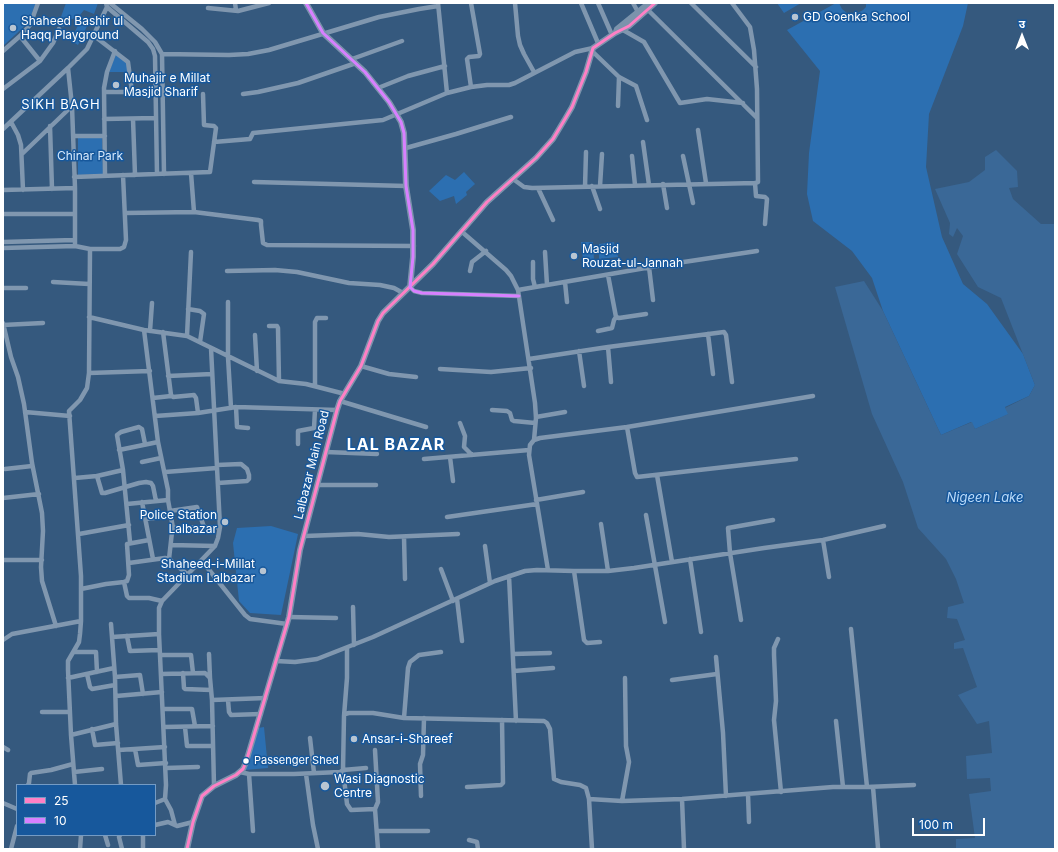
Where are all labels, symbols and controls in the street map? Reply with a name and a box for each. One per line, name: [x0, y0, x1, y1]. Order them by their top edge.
place label: GD Goenka School: [803, 10, 910, 24]
marker: GD Goenka School: [790, 12, 800, 22]
place label: Shaheed Bashir ul Haqq Playground: [21, 14, 123, 42]
north arrow: [1002, 16, 1042, 56]
text: उ: [1019, 17, 1025, 31]
marker: Shaheed Bashir ul Haqq Playground: [8, 23, 18, 33]
place label: Muhajir e Millat Masjid Sharif: [124, 71, 210, 99]
marker: Muhajir e Millat Masjid Sharif: [111, 80, 121, 90]
district label: SIKH BAGH: [21, 97, 101, 113]
park label: Chinar Park: [57, 149, 123, 163]
place label: Masjid Rouzat-ul-Jannah: [582, 242, 683, 270]
marker: Masjid Rouzat-ul-Jannah: [569, 251, 579, 261]
street label: Lalbazar Main Road: [291, 409, 333, 521]
district label: LAL BAZAR: [347, 435, 445, 455]
water label: Nigeen Lake: [947, 490, 1023, 506]
place label: Police Station Lalbazar: [140, 508, 217, 536]
marker: Police Station Lalbazar: [220, 517, 230, 527]
place label: Shaheed-i-Millat Stadium Lalbazar: [157, 557, 255, 585]
marker: Shaheed-i-Millat Stadium Lalbazar: [258, 566, 268, 576]
place label: Ansar-i-Shareef: [362, 732, 453, 746]
marker: Ansar-i-Shareef: [349, 734, 359, 744]
place label: Passenger Shed: [254, 754, 339, 768]
marker: Passenger Shed: [241, 756, 251, 766]
place label: Wasi Diagnostic Centre: [334, 772, 425, 800]
marker: Wasi Diagnostic Centre: [319, 780, 331, 792]
legend: [16, 784, 156, 836]
text: 25: [54, 793, 69, 808]
scale bar: [914, 810, 987, 836]
text: 10: [54, 813, 66, 828]
text: 100 m: [919, 817, 953, 832]

